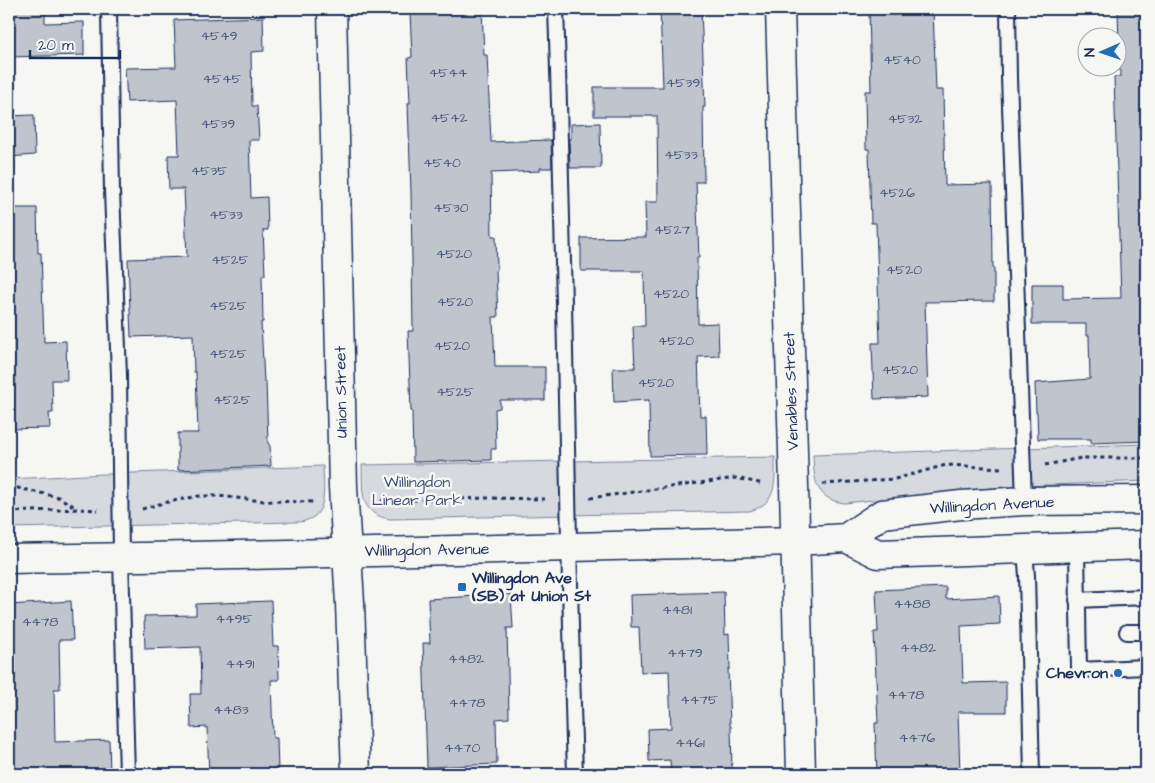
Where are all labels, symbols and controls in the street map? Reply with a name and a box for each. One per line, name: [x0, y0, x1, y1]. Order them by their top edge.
house number: 4549: [201, 26, 237, 46]
scale bar: [30, 28, 120, 60]
north arrow: [1078, 28, 1128, 78]
text: 20 m: [38, 35, 74, 56]
text: N: [1080, 47, 1100, 57]
house number: 4540: [883, 50, 921, 70]
house number: 4544: [429, 63, 468, 83]
house number: 4545: [203, 69, 242, 89]
house number: 4539: [666, 73, 700, 93]
house number: 4542: [431, 108, 467, 128]
house number: 4532: [888, 109, 922, 129]
house number: 4539: [201, 114, 235, 134]
house number: 4533: [664, 145, 698, 165]
house number: 4540: [423, 153, 461, 173]
house number: 4535: [191, 161, 227, 181]
house number: 4526: [879, 183, 915, 203]
house number: 4530: [433, 198, 469, 218]
house number: 4533: [209, 205, 243, 225]
house number: 4527: [654, 220, 690, 240]
house number: 4520: [436, 244, 472, 264]
house number: 4525: [211, 250, 249, 270]
house number: 4520: [886, 260, 922, 280]
house number: 4520: [653, 284, 689, 304]
house number: 4520: [437, 292, 473, 312]
house number: 4525: [209, 296, 247, 316]
house number: 4520: [658, 331, 694, 351]
street label: Venables Street: [778, 331, 804, 451]
house number: 4520: [434, 336, 470, 356]
house number: 4525: [209, 344, 247, 364]
street label: Union Street: [329, 345, 353, 438]
house number: 4520: [882, 360, 918, 380]
house number: 4520: [638, 373, 674, 393]
house number: 4525: [436, 382, 474, 402]
house number: 4525: [213, 390, 251, 410]
park label: Willingdon Linear Park: [372, 471, 462, 511]
street label: Willingdon Avenue: [929, 491, 1055, 520]
street label: Willingdon Avenue: [364, 538, 490, 563]
place label: Willingdon Ave (SB) at Union St: [471, 567, 592, 607]
marker: Willingdon Ave (SB) at Union St: [456, 581, 468, 593]
house number: 4488: [893, 594, 931, 614]
house number: 4481: [662, 600, 692, 620]
house number: 4495: [216, 609, 253, 629]
house number: 4478: [22, 612, 58, 632]
house number: 4482: [900, 638, 936, 658]
house number: 4479: [667, 643, 703, 663]
house number: 4482: [448, 649, 484, 669]
house number: 4491: [226, 654, 255, 674]
place label: Chevron: [1046, 662, 1108, 684]
marker: Chevron: [1112, 667, 1124, 679]
house number: 4478: [888, 685, 924, 705]
house number: 4475: [680, 690, 718, 710]
house number: 4478: [449, 693, 485, 713]
house number: 4483: [213, 700, 249, 720]
house number: 4476: [899, 728, 935, 748]
house number: 4461: [675, 733, 705, 753]
house number: 4470: [444, 738, 480, 758]

